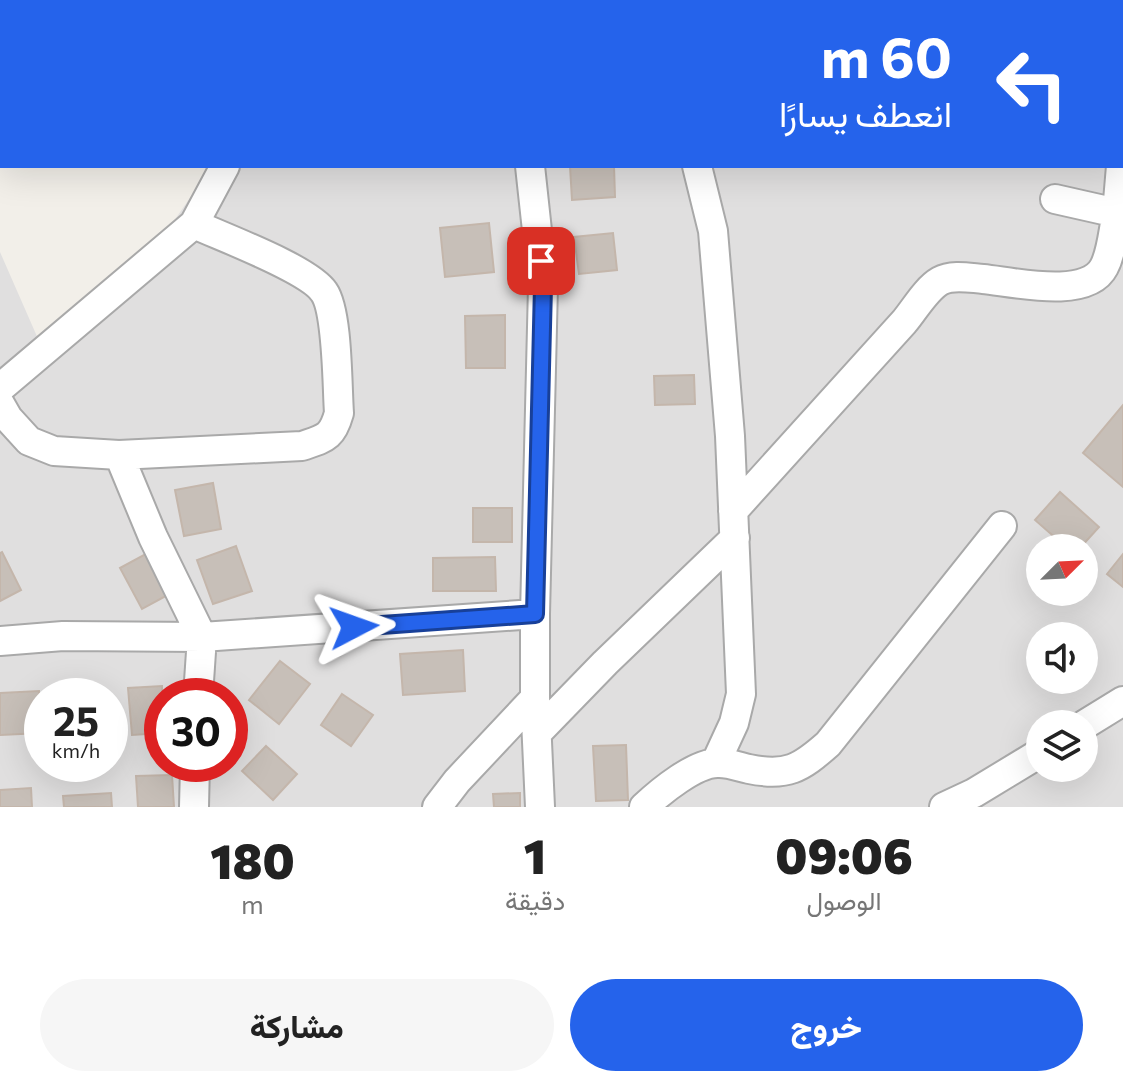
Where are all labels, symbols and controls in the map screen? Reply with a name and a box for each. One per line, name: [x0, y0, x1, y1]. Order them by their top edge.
text: 60 m: [821, 21, 952, 90]
icon: left: [980, 32, 1084, 136]
text: انعطف يسارًا: [779, 90, 952, 134]
pin: [507, 227, 575, 295]
icon: arrive: [519, 239, 563, 283]
north arrow: [1026, 534, 1098, 606]
map controls: [1026, 534, 1098, 782]
position arrow: [312, 585, 396, 669]
button: sound: [1026, 622, 1098, 694]
speed limit sign: 30: [144, 678, 248, 782]
text: 25: [53, 695, 99, 744]
button: layers: [1026, 710, 1098, 782]
text: km/h: [52, 738, 100, 762]
text: 1: [524, 825, 546, 884]
text: 09:06: [775, 825, 913, 884]
text: 180: [210, 830, 295, 889]
text: دقيقة: [505, 884, 565, 915]
text: الوصول: [807, 884, 882, 915]
text: m: [241, 888, 264, 919]
button: مشاركة: [40, 979, 554, 1071]
button: خروج: [570, 979, 1083, 1071]

